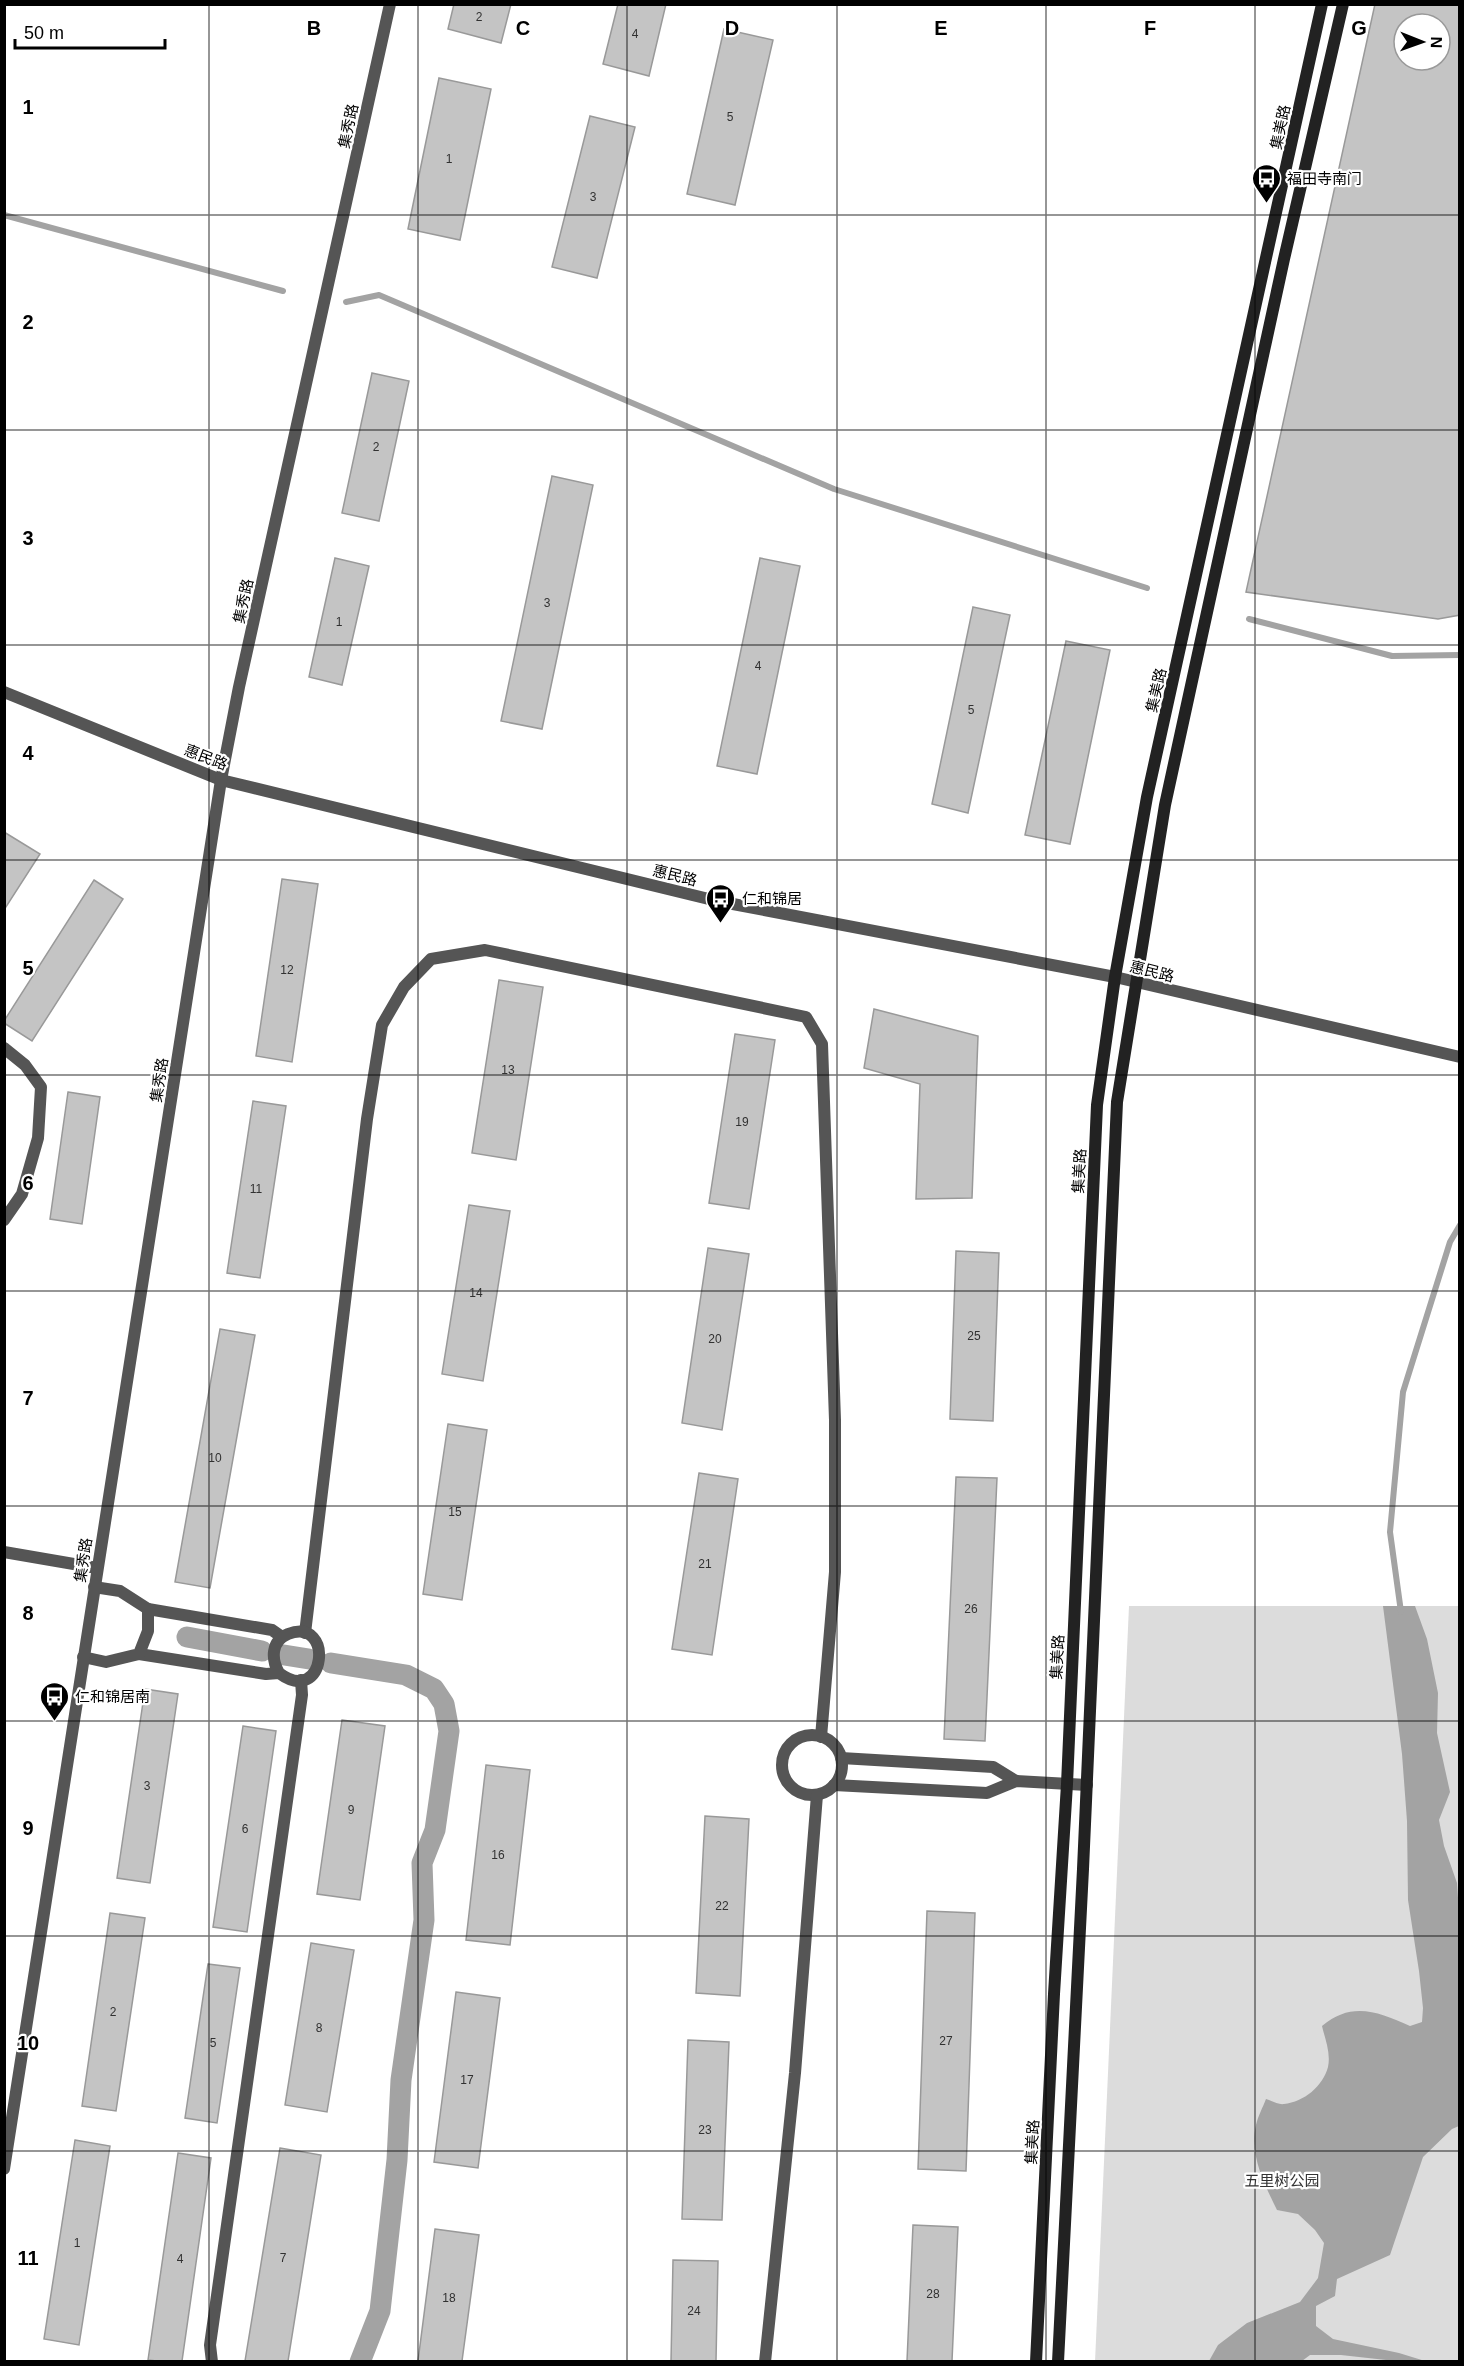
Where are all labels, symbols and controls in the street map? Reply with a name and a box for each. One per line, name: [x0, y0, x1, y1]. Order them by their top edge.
house number: 2: [476, 10, 483, 24]
scale bar: [15, 12, 165, 50]
north arrow: [1392, 12, 1452, 72]
text: B: [307, 17, 321, 39]
text: C: [516, 17, 530, 39]
text: D: [725, 17, 739, 39]
text: E: [934, 17, 948, 39]
text: F: [1144, 17, 1156, 39]
text: G: [1351, 17, 1367, 39]
text: 50 m: [24, 23, 64, 43]
house number: 4: [632, 27, 639, 41]
text: N: [1428, 36, 1445, 48]
text: 1: [22, 96, 34, 118]
street label: 集秀路: [335, 102, 361, 150]
street label: 集美路: [1267, 103, 1293, 151]
house number: 5: [727, 110, 734, 124]
house number: 1: [446, 152, 453, 166]
bus stop icon: 福田寺南门: [1250, 162, 1282, 204]
place label: 福田寺南门: [1287, 170, 1362, 187]
house number: 3: [590, 190, 597, 204]
text: 2: [22, 311, 34, 333]
house number: 2: [373, 440, 380, 454]
text: 3: [22, 527, 34, 549]
street label: 集秀路: [230, 577, 256, 625]
house number: 3: [544, 596, 551, 610]
house number: 1: [336, 615, 343, 629]
house number: 4: [755, 659, 762, 673]
street label: 集美路: [1143, 666, 1169, 714]
house number: 5: [968, 703, 975, 717]
street label: 惠民路: [182, 741, 230, 773]
text: 4: [22, 742, 34, 764]
street label: 惠民路: [651, 861, 699, 889]
bus stop icon: 仁和锦居: [705, 882, 737, 924]
place label: 仁和锦居: [742, 890, 802, 907]
text: 5: [22, 957, 34, 979]
street label: 惠民路: [1128, 957, 1176, 985]
house number: 12: [280, 963, 294, 977]
street label: 集秀路: [147, 1056, 171, 1104]
house number: 13: [501, 1063, 515, 1077]
house number: 19: [735, 1115, 749, 1129]
street label: 集美路: [1069, 1148, 1089, 1194]
text: 6: [22, 1172, 34, 1194]
house number: 11: [250, 1182, 263, 1196]
house number: 14: [469, 1286, 483, 1300]
house number: 25: [967, 1329, 981, 1343]
house number: 20: [708, 1332, 722, 1346]
text: 7: [22, 1387, 34, 1409]
house number: 10: [208, 1451, 222, 1465]
house number: 15: [448, 1505, 462, 1519]
street label: 集秀路: [71, 1536, 95, 1584]
house number: 21: [698, 1557, 712, 1571]
text: 8: [22, 1602, 34, 1624]
house number: 26: [964, 1602, 978, 1616]
street label: 集美路: [1047, 1634, 1067, 1680]
bus stop icon: 仁和锦居南: [38, 1680, 70, 1722]
place label: 仁和锦居南: [75, 1688, 150, 1705]
house number: 3: [144, 1779, 151, 1793]
house number: 9: [348, 1803, 355, 1817]
text: 9: [22, 1817, 34, 1839]
house number: 6: [242, 1822, 249, 1836]
house number: 16: [491, 1848, 505, 1862]
house number: 22: [715, 1899, 729, 1913]
house number: 2: [110, 2005, 117, 2019]
house number: 8: [316, 2021, 323, 2035]
text: 10: [17, 2032, 39, 2054]
house number: 27: [939, 2034, 953, 2048]
house number: 5: [210, 2036, 217, 2050]
house number: 17: [460, 2073, 474, 2087]
street label: 集美路: [1022, 2119, 1042, 2165]
house number: 23: [698, 2123, 712, 2137]
park label: 五里树公园: [1244, 2172, 1320, 2189]
house number: 1: [74, 2236, 81, 2250]
text: 11: [17, 2247, 39, 2269]
house number: 7: [280, 2251, 287, 2265]
house number: 4: [177, 2252, 184, 2266]
house number: 28: [926, 2287, 940, 2301]
house number: 18: [442, 2291, 456, 2305]
house number: 24: [687, 2304, 701, 2318]

